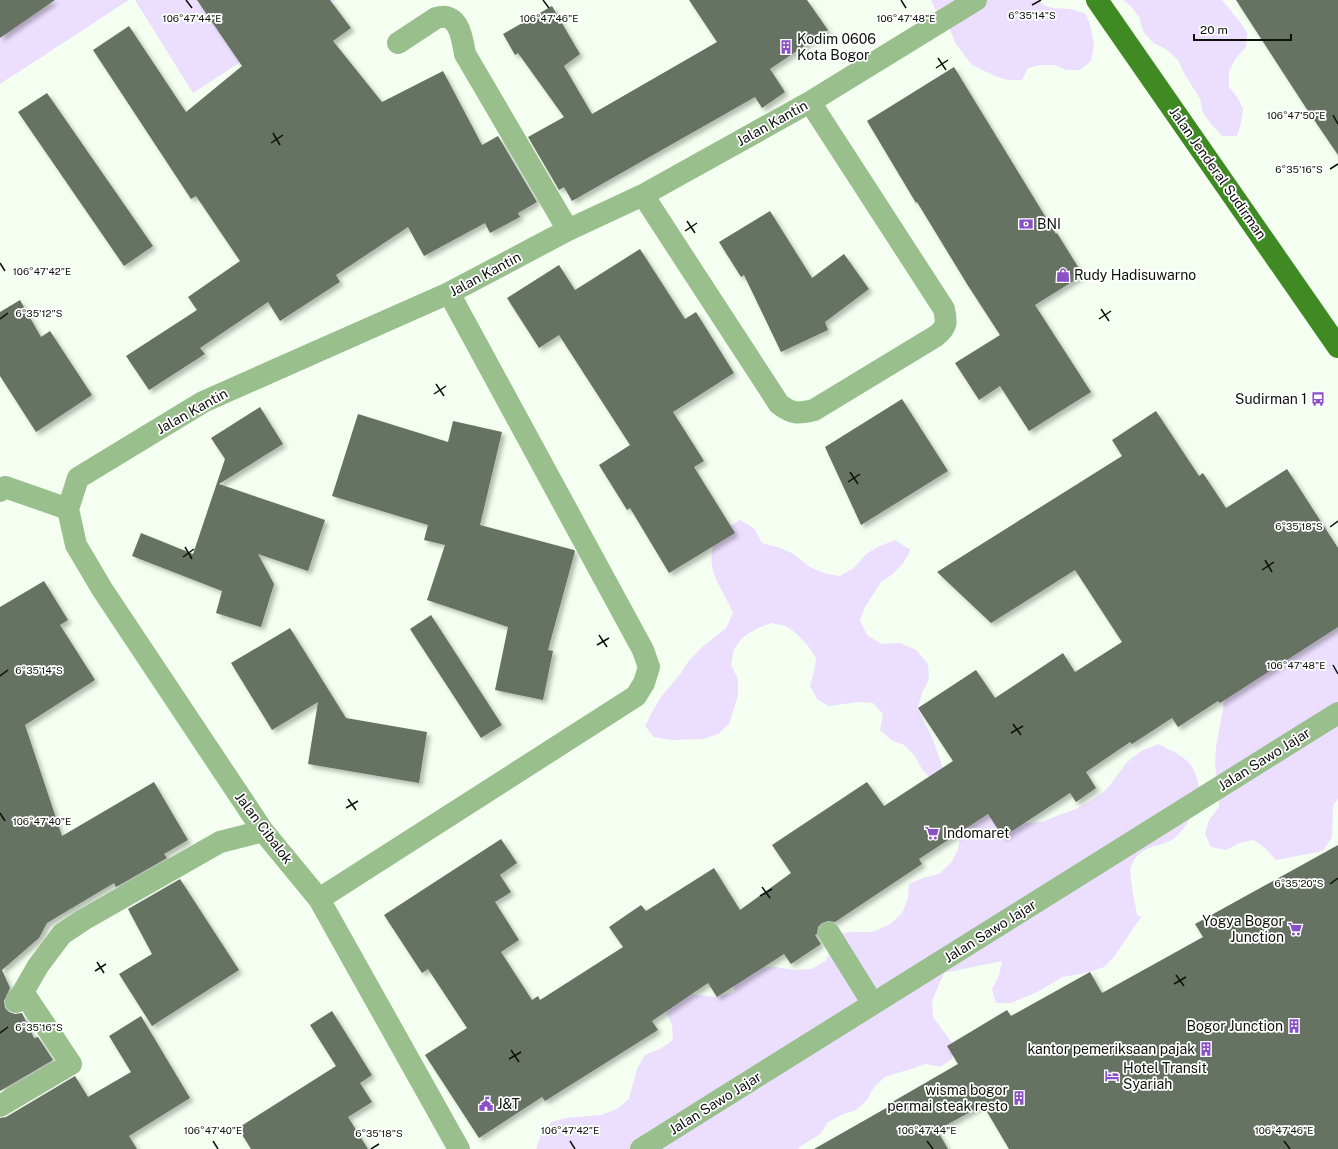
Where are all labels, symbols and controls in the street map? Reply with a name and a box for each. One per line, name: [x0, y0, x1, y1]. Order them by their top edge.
text: 6°35'14"S: [1008, 9, 1056, 21]
text: 106°47'44"E: [163, 12, 221, 24]
text: 106°47'46"E: [520, 12, 578, 24]
text: 106°47'48"E: [877, 12, 935, 24]
scale bar: [1194, 16, 1291, 42]
text: 20 m: [1200, 23, 1228, 37]
place label: Kodim 0606 Kota Bogor: [797, 31, 876, 63]
building icon: Kodim 0606 Kota Bogor: [778, 39, 794, 55]
street label: Jalan Kantin: [734, 97, 810, 149]
street label: Jalan Jenderal Sudirman: [1166, 104, 1270, 242]
text: 106°47'50"E: [1267, 109, 1325, 121]
text: 6°35'16"S: [1275, 163, 1323, 175]
bank icon: BNI: [1018, 216, 1034, 232]
place label: BNI: [1037, 216, 1061, 232]
street label: Jalan Kantin: [447, 248, 523, 300]
text: 106°47'42"E: [13, 265, 71, 277]
shop icon: Rudy Hadisuwarno: [1055, 267, 1071, 283]
place label: Rudy Hadisuwarno: [1074, 267, 1196, 283]
text: 6°35'12"S: [15, 307, 63, 319]
street label: Jalan Kantin: [154, 385, 230, 437]
place label: Sudirman 1: [1235, 391, 1307, 407]
bus stop icon: Sudirman 1: [1310, 391, 1326, 407]
text: 6°35'18"S: [1275, 520, 1323, 532]
text: 106°47'48"E: [1267, 659, 1325, 671]
text: 6°35'14"S: [15, 664, 63, 676]
street label: Jalan Sawo Jajar: [1215, 724, 1313, 794]
street label: Jalan Cibalok: [232, 789, 296, 867]
text: 106°47'40"E: [13, 815, 71, 827]
supermarket icon: Indomaret: [924, 825, 940, 841]
place label: Indomaret: [943, 825, 1010, 841]
text: 6°35'20"S: [1274, 877, 1324, 889]
street label: Jalan Sawo Jajar: [941, 896, 1039, 966]
place label: Yogya Bogor Junction: [1202, 913, 1284, 945]
supermarket icon: Yogya Bogor Junction: [1287, 921, 1303, 937]
place label: Bogor Junction: [1186, 1018, 1283, 1034]
building icon: Bogor Junction: [1286, 1018, 1302, 1034]
text: 6°35'16"S: [15, 1021, 63, 1033]
place label: kantor pemeriksaan pajak: [1027, 1041, 1195, 1057]
building icon: kantor pemeriksaan pajak: [1198, 1041, 1214, 1057]
place label: Hotel Transit Syariah: [1123, 1060, 1207, 1092]
street label: Jalan Sawo Jajar: [666, 1068, 764, 1138]
hotel icon: Hotel Transit Syariah: [1104, 1068, 1120, 1084]
place label: wisma bogor permai steak resto: [887, 1082, 1008, 1114]
building icon: wisma bogor permai steak resto: [1011, 1090, 1027, 1106]
public building icon: J&T: [478, 1096, 494, 1112]
place label: J&T: [497, 1096, 520, 1112]
text: 106°47'40"E: [184, 1124, 242, 1136]
text: 106°47'42"E: [541, 1124, 599, 1136]
text: 106°47'44"E: [898, 1124, 956, 1136]
text: 106°47'46"E: [1255, 1124, 1313, 1136]
text: 6°35'18"S: [355, 1127, 403, 1139]

